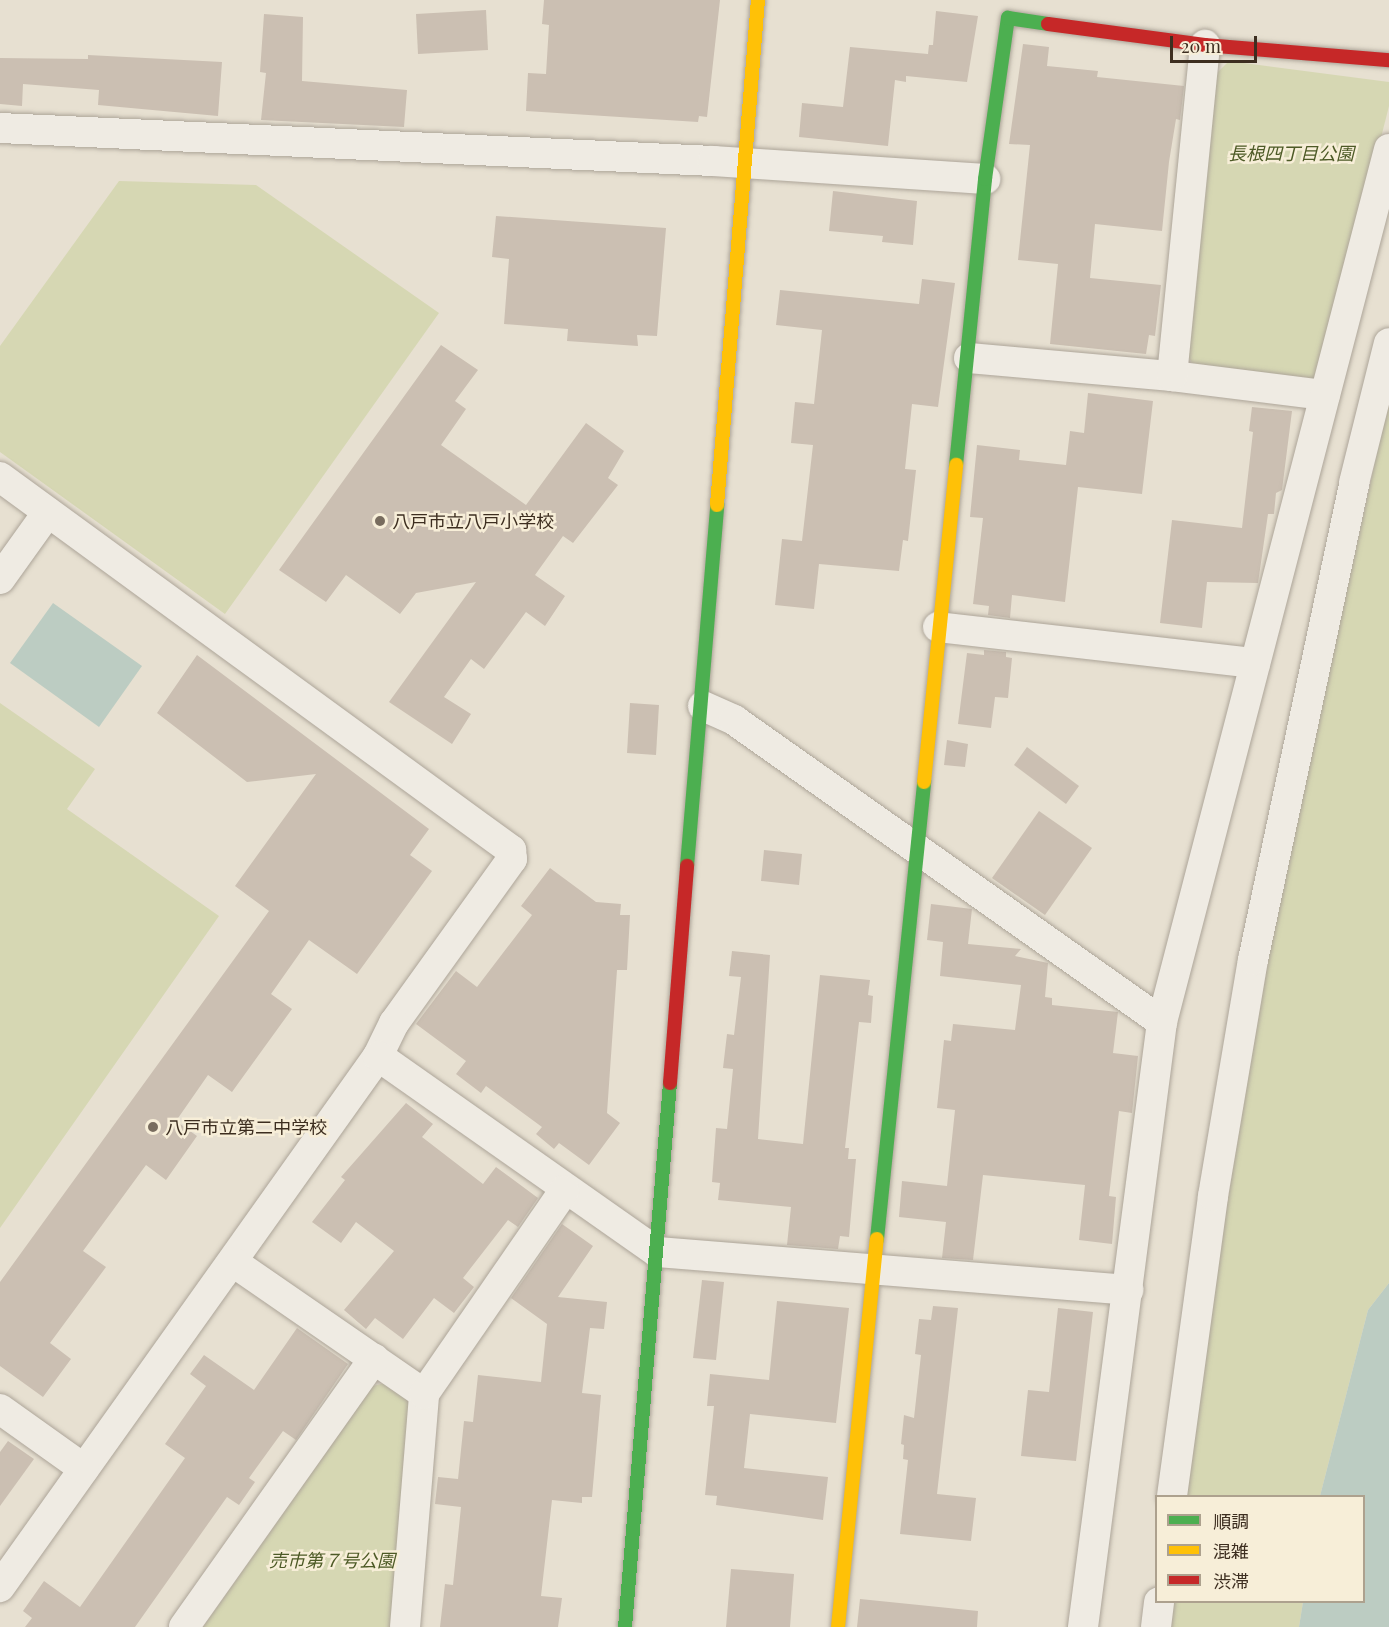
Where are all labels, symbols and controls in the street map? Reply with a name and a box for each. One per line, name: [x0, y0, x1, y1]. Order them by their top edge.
scale bar: [1173, 24, 1260, 62]
text: 20 m: [1181, 34, 1221, 58]
park label: 長根四丁目公園: [1228, 142, 1354, 164]
place label: 八戸市立八戸小学校: [392, 510, 554, 532]
marker: 八戸市立八戸小学校: [373, 514, 387, 528]
place label: 八戸市立第二中学校: [165, 1116, 327, 1138]
marker: 八戸市立第二中学校: [146, 1120, 160, 1134]
legend: [1155, 1495, 1365, 1603]
text: 順調: [1213, 1509, 1249, 1533]
text: 混雑: [1213, 1539, 1249, 1563]
park label: 売市第７号公園: [269, 1549, 395, 1571]
text: 渋滞: [1213, 1569, 1249, 1593]

